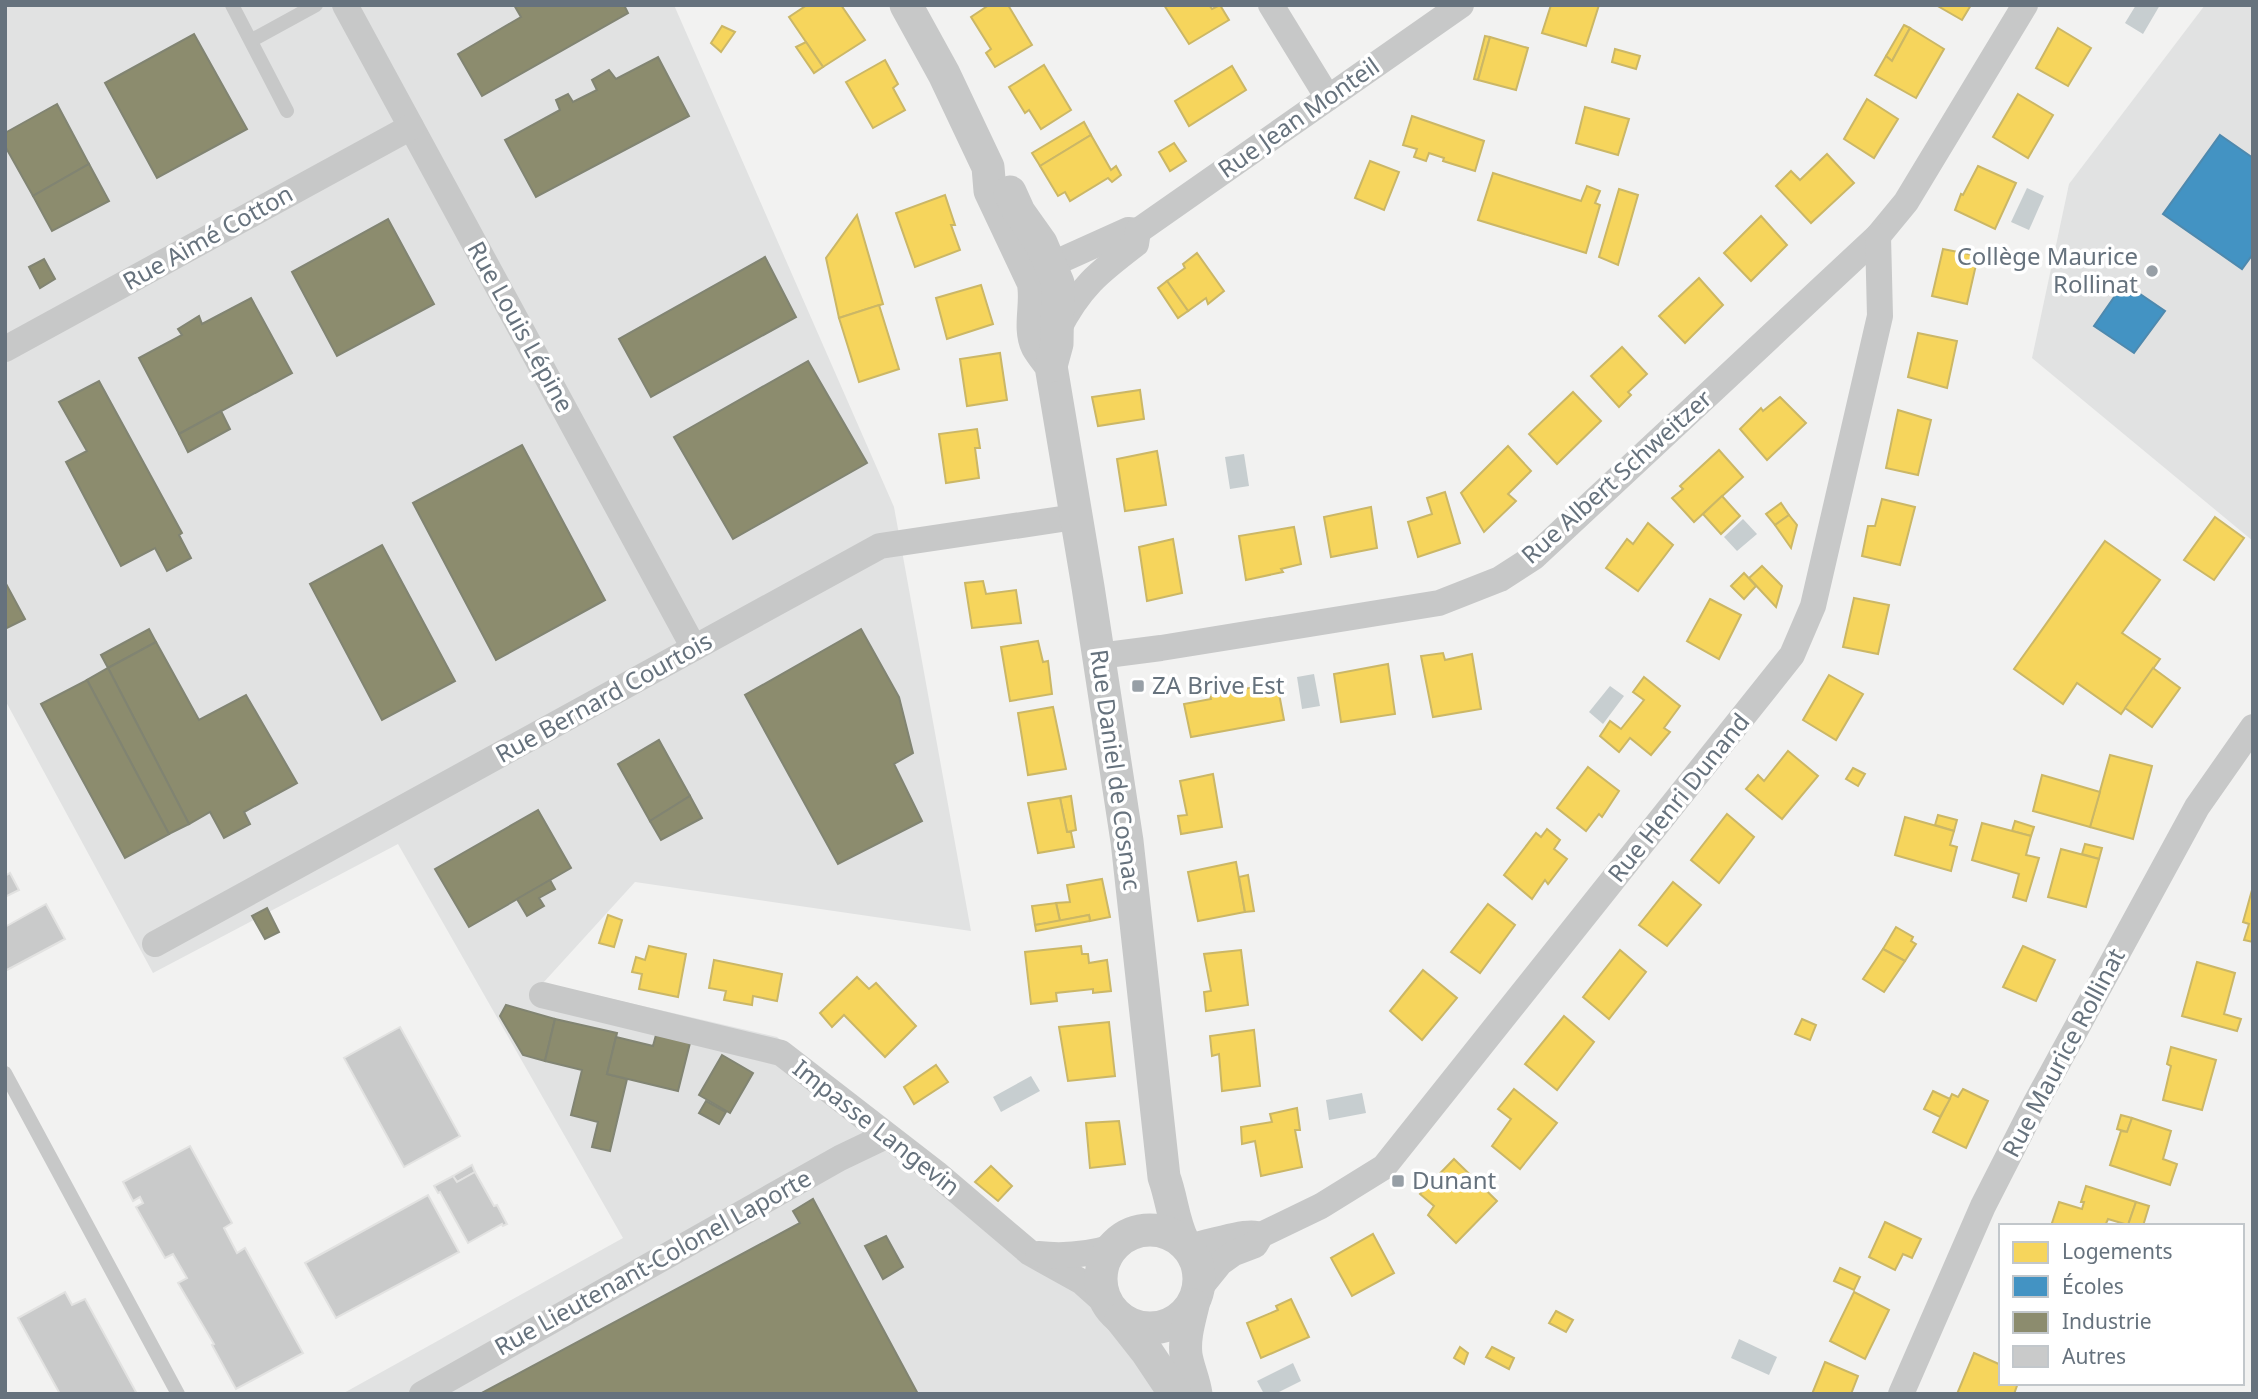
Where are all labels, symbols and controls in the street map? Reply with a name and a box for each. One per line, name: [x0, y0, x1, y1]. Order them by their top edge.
street label: Rue Jean Monteil: [1211, 49, 1385, 185]
street label: Rue Aimé Cotton: [116, 176, 298, 297]
street label: Rue Louis Lépine: [461, 235, 582, 418]
place label: Collège Maurice Rollinat: [1957, 239, 2138, 300]
marker: Collège Maurice Rollinat: [2144, 263, 2160, 279]
street label: Rue Albert Schweitzer: [1514, 381, 1718, 570]
street label: Rue Bernard Courtois: [489, 623, 717, 770]
street label: Rue Daniel de Cosnac: [1083, 647, 1150, 892]
place label: ZA Brive Est: [1152, 668, 1285, 701]
marker: ZA Brive Est: [1130, 678, 1146, 694]
street label: Rue Henri Dunand: [1599, 706, 1756, 888]
street label: Rue Maurice Rollinat: [1994, 942, 2132, 1162]
street label: Impasse Langevin: [787, 1051, 967, 1202]
street label: Rue Lieutenant-Colonel Laporte: [488, 1161, 816, 1363]
place label: Dunant: [1412, 1163, 1496, 1196]
marker: Dunant: [1390, 1173, 1406, 1189]
legend: [1999, 1224, 2244, 1385]
text: Logements: [2062, 1237, 2173, 1265]
text: Écoles: [2062, 1272, 2124, 1300]
text: Industrie: [2062, 1307, 2152, 1335]
text: Autres: [2062, 1342, 2126, 1370]

